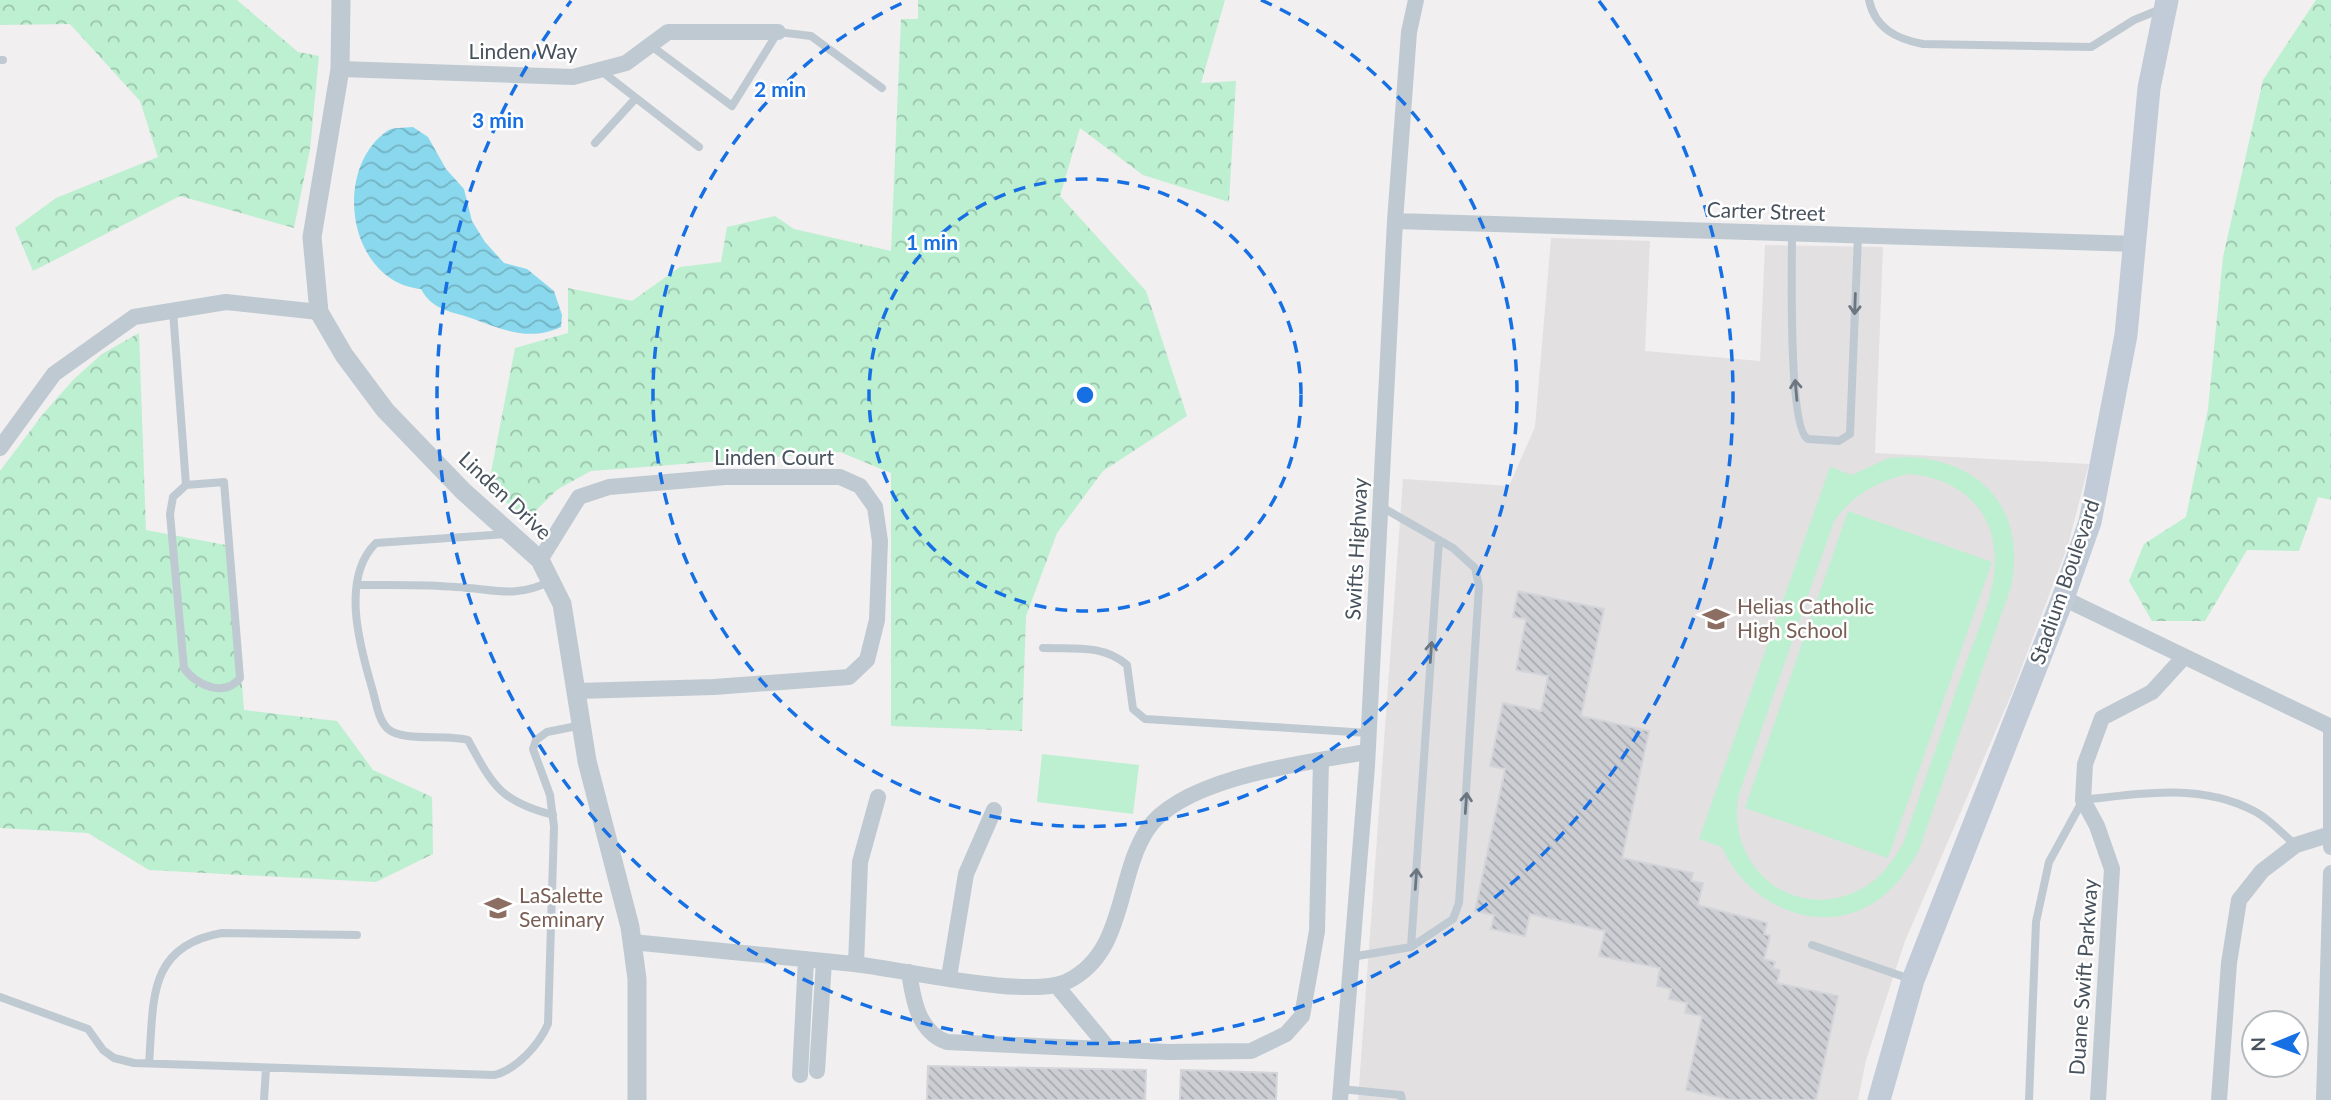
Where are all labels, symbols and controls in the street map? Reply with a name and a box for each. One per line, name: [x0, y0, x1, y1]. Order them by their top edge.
street label: Linden Way: [469, 38, 578, 63]
text: 2 min: [754, 76, 806, 101]
text: 3 min: [472, 107, 524, 132]
street label: Carter Street: [1706, 196, 1826, 225]
text: 1 min: [906, 229, 958, 254]
one-way arrow: [1849, 292, 1862, 315]
one-way arrow: [1789, 379, 1802, 402]
centre of rings: [1073, 383, 1097, 407]
street label: Linden Court: [714, 444, 835, 469]
street label: Linden Drive: [455, 446, 558, 544]
street label: Swifts Highway: [1339, 477, 1372, 621]
street label: Stadium Boulevard: [2024, 496, 2104, 667]
place label: Helias Catholic High School: [1737, 593, 1874, 642]
school or university icon: Helias Catholic High School: [1701, 604, 1731, 634]
one-way arrow: [1425, 641, 1438, 663]
one-way arrow: [1459, 792, 1472, 815]
one-way arrow: [1410, 868, 1423, 890]
street label: Duane Swift Parkway: [2063, 878, 2102, 1076]
place label: LaSalette Seminary: [519, 882, 605, 931]
school or university icon: LaSalette Seminary: [483, 893, 513, 923]
north arrow: [2240, 1009, 2310, 1079]
text: N: [2246, 1037, 2269, 1052]

